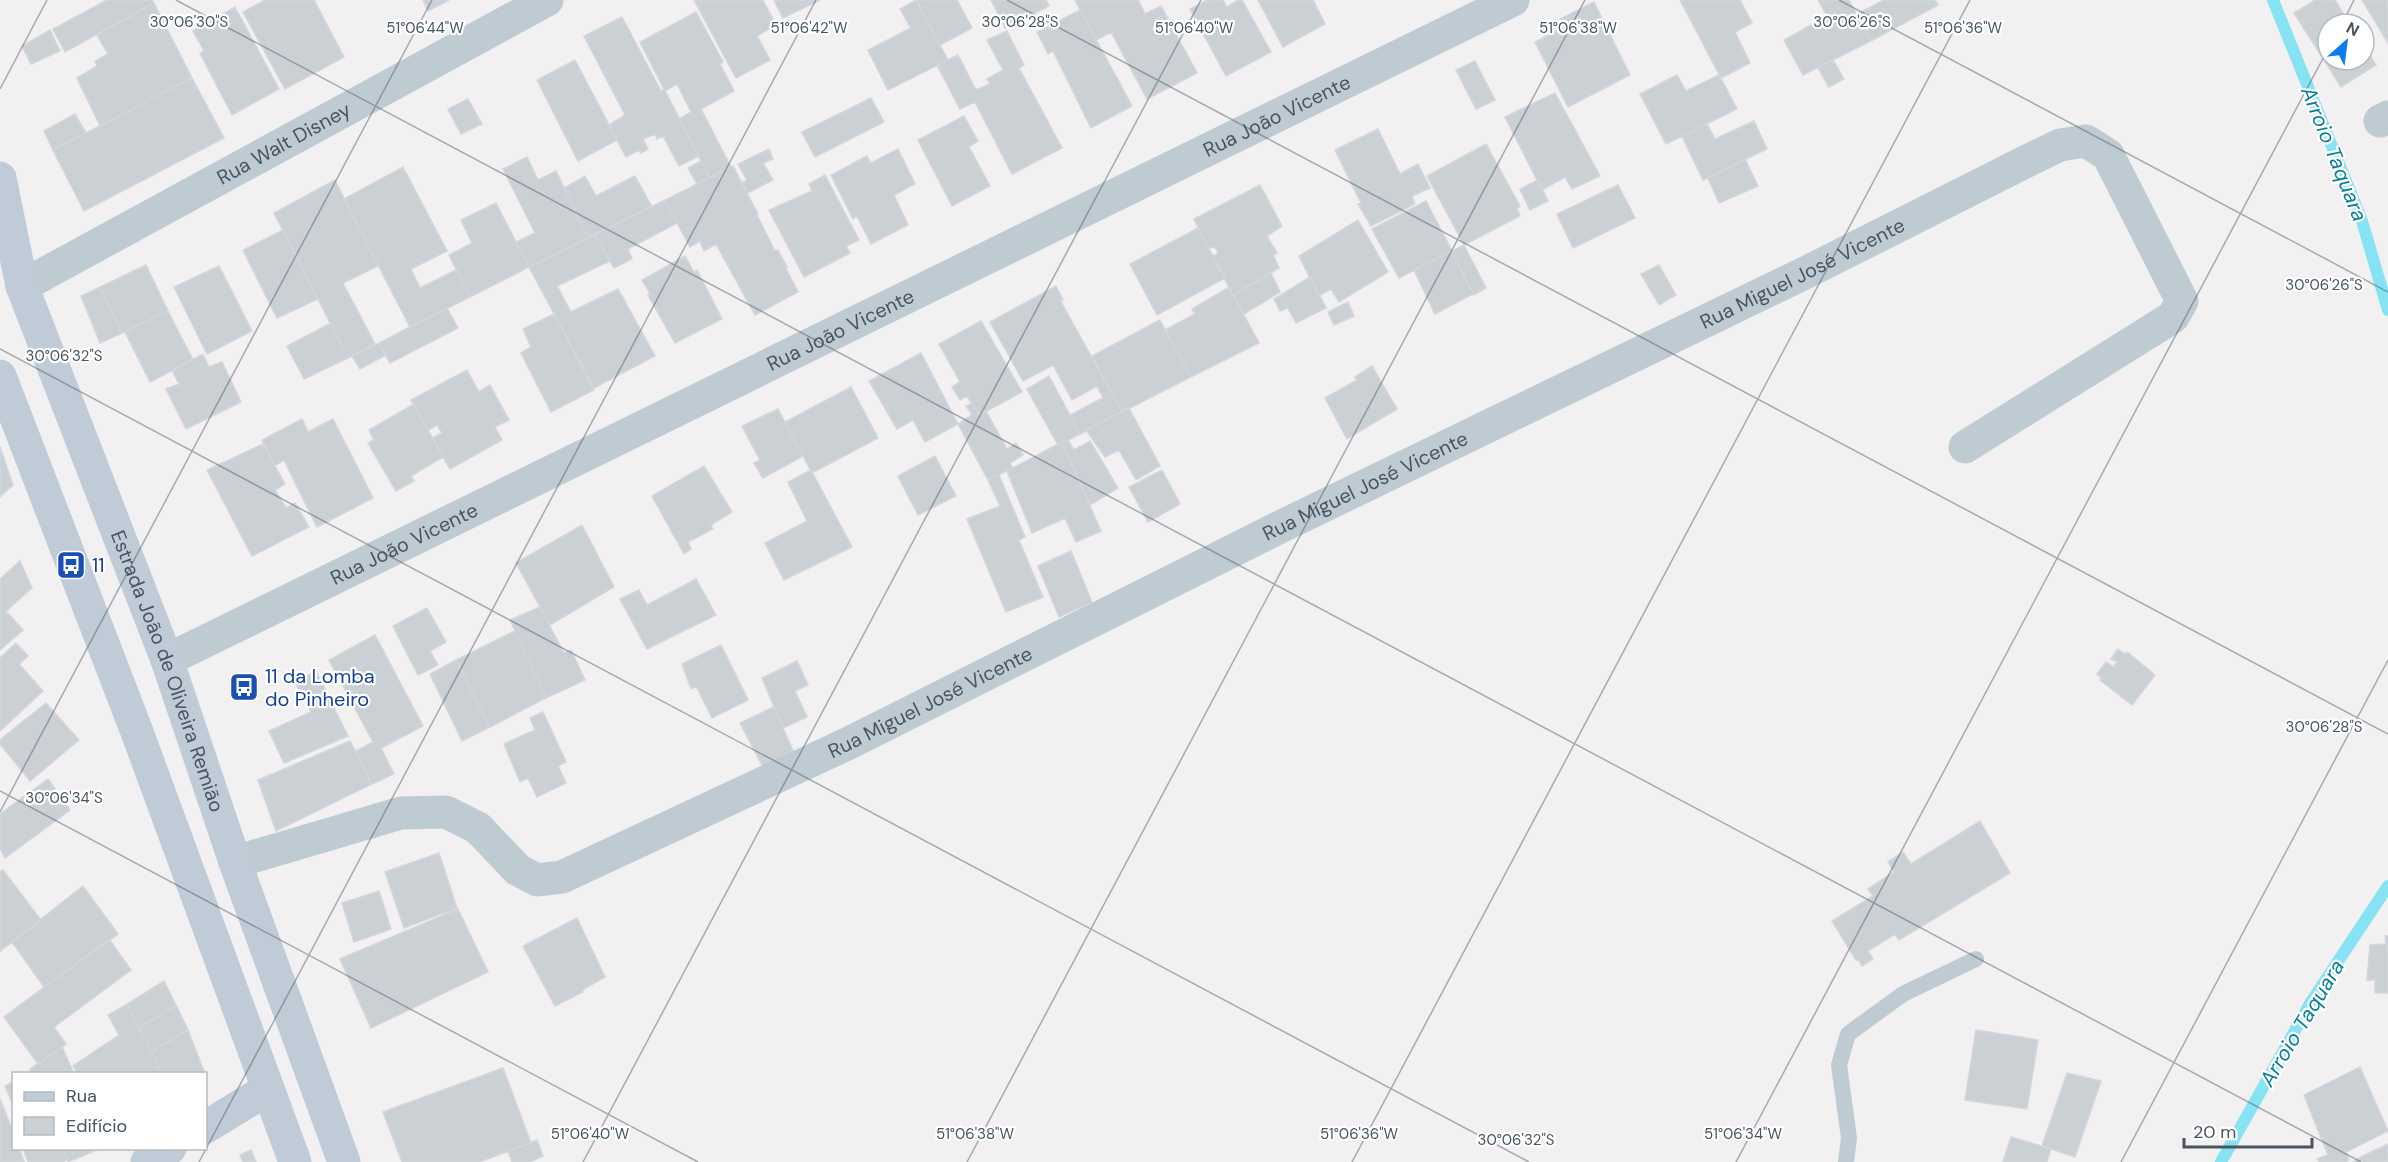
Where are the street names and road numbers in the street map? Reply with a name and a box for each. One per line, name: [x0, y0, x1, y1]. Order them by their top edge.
street label: Rua João Vicente: [1199, 69, 1355, 163]
street label: Rua Walt Disney: [212, 96, 355, 190]
street label: Rua Miguel José Vicente: [1696, 212, 1909, 335]
street label: Rua João Vicente: [762, 283, 918, 377]
street label: Rua Miguel José Vicente: [1258, 425, 1472, 547]
street label: Rua João Vicente: [326, 497, 482, 591]
street label: Estrada João de Oliveira Remião: [105, 526, 230, 815]
street label: Rua Miguel José Vicente: [824, 640, 1037, 764]

